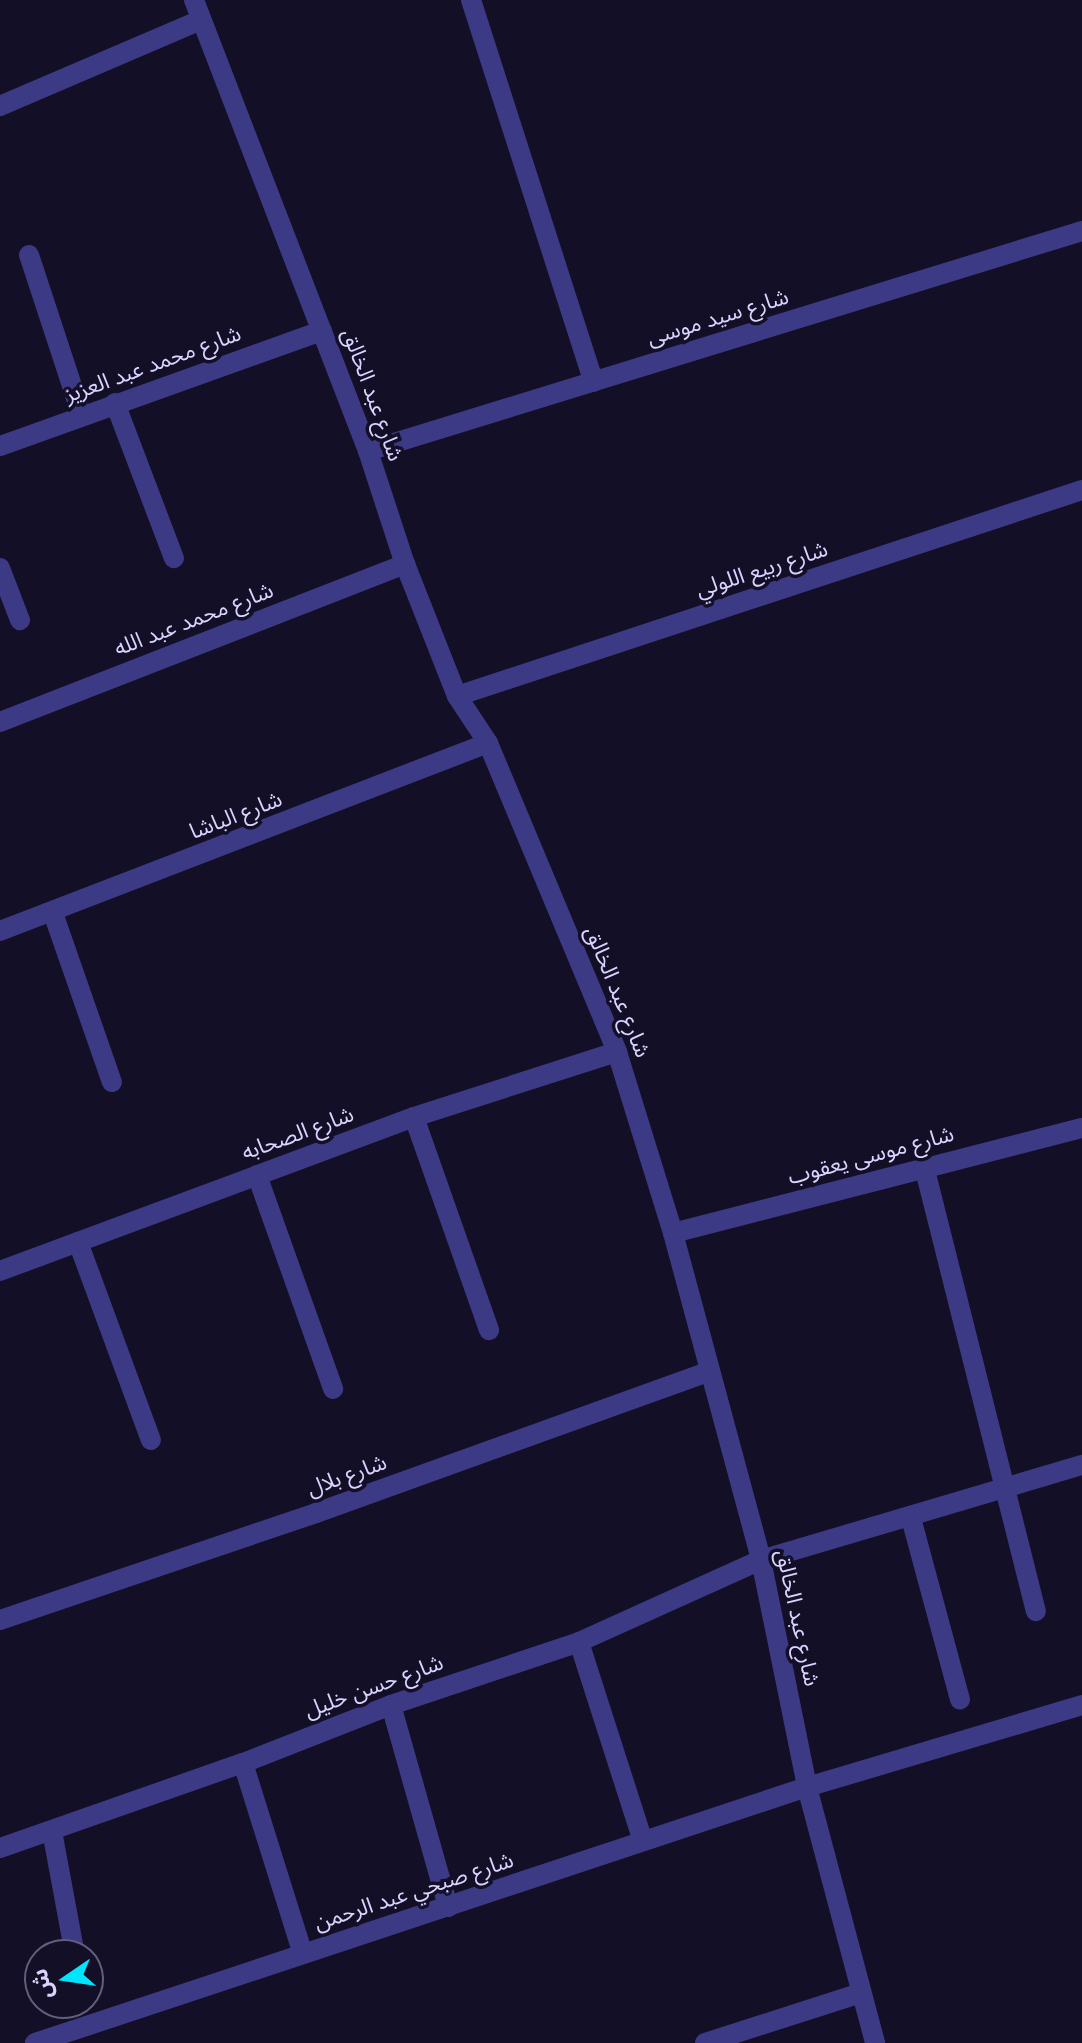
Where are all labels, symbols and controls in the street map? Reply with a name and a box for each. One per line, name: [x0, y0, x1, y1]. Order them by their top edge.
street label: شارع سيد موسى: [644, 284, 792, 352]
street label: شارع محمد عبد العزيز: [61, 321, 245, 409]
street label: شارع عبد الخالق: [336, 325, 408, 465]
street label: شارع ربيع اللولي: [693, 536, 831, 604]
street label: شارع محمد عبد الله: [111, 578, 277, 662]
street label: شارع الباشا: [186, 786, 286, 846]
street label: شارع عبد الخالق: [579, 922, 655, 1062]
street label: شارع الصحابه: [238, 1102, 358, 1166]
street label: شارع موسى يعقوب: [785, 1121, 957, 1191]
street label: شارع بلال: [304, 1449, 390, 1503]
street label: شارع عبد الخالق: [770, 1547, 824, 1689]
street label: شارع حسن خليل: [301, 1650, 447, 1724]
street label: شارع صبحي عبد الرحمن: [311, 1847, 517, 1937]
north arrow: [24, 1939, 104, 2019]
text: ش: [25, 1966, 61, 2002]

